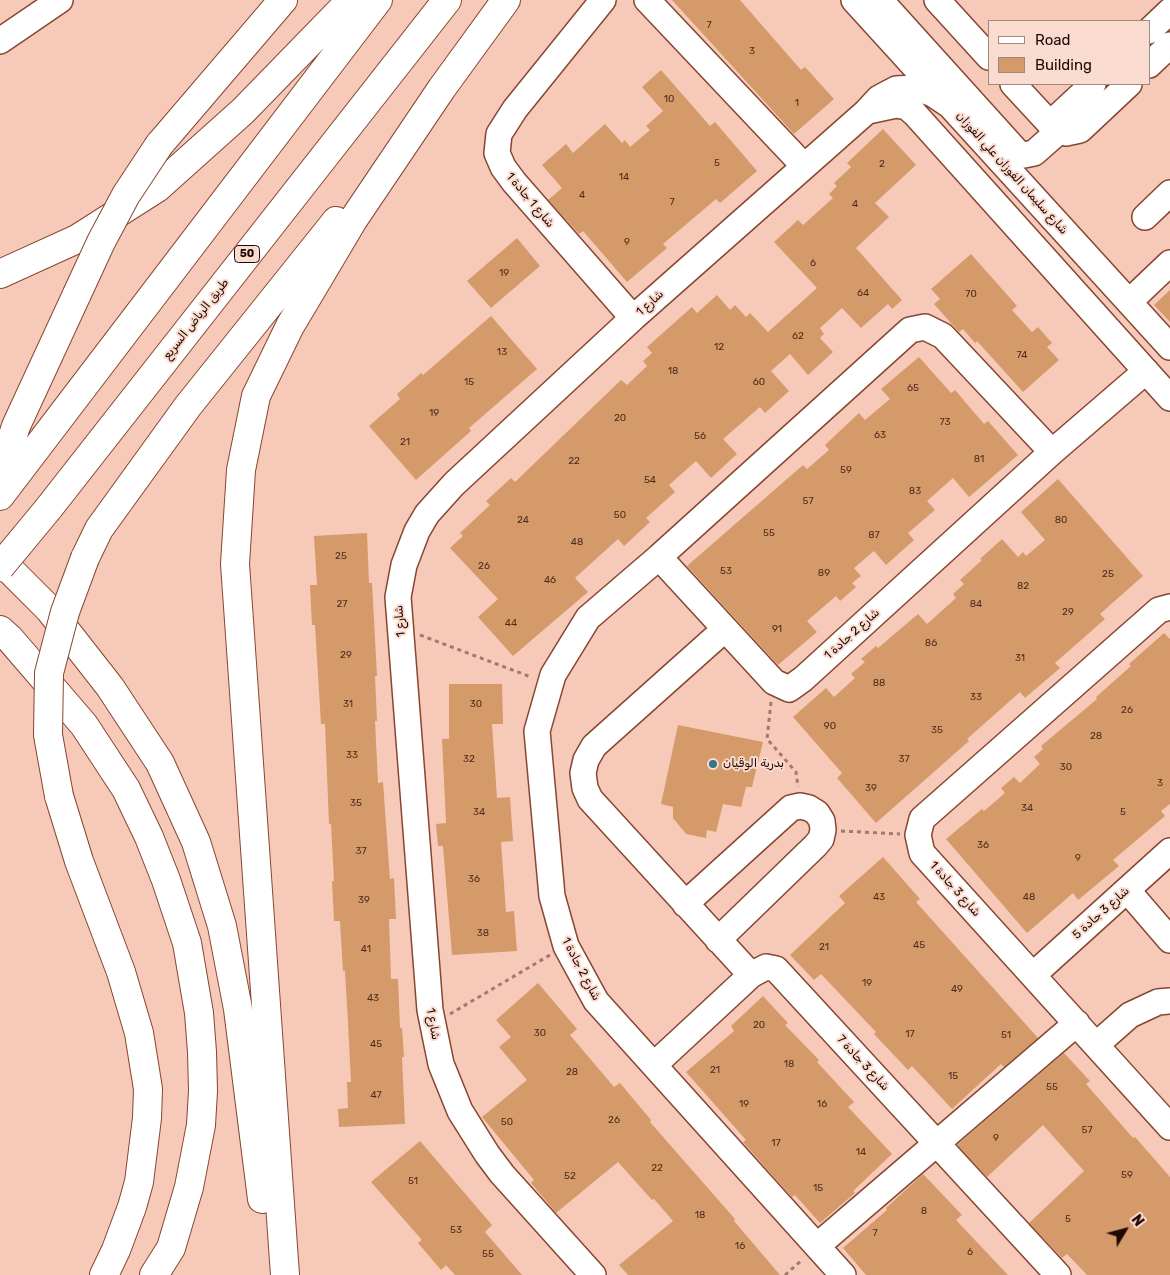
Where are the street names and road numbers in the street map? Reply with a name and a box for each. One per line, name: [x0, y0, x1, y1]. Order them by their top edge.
street label: شارع سليمان الفوزان علي الفوزان: [953, 109, 1071, 237]
street label: شارع 1 جادة 1: [503, 170, 557, 230]
road number: 50: [234, 245, 260, 262]
street label: طريق الرياض السريع: [160, 276, 232, 362]
street label: شارع 1: [633, 287, 667, 319]
street label: شارع 1: [391, 604, 409, 638]
street label: شارع 2 جادة 1: [821, 605, 883, 663]
street label: شارع 3 جادة 1: [926, 858, 984, 920]
street label: شارع 3 جادة 5: [1070, 884, 1132, 942]
street label: شارع 2 جادة 1: [558, 935, 604, 1003]
street label: شارع 1: [423, 1007, 443, 1041]
street label: شارع 3 جادة 7: [834, 1032, 892, 1094]

